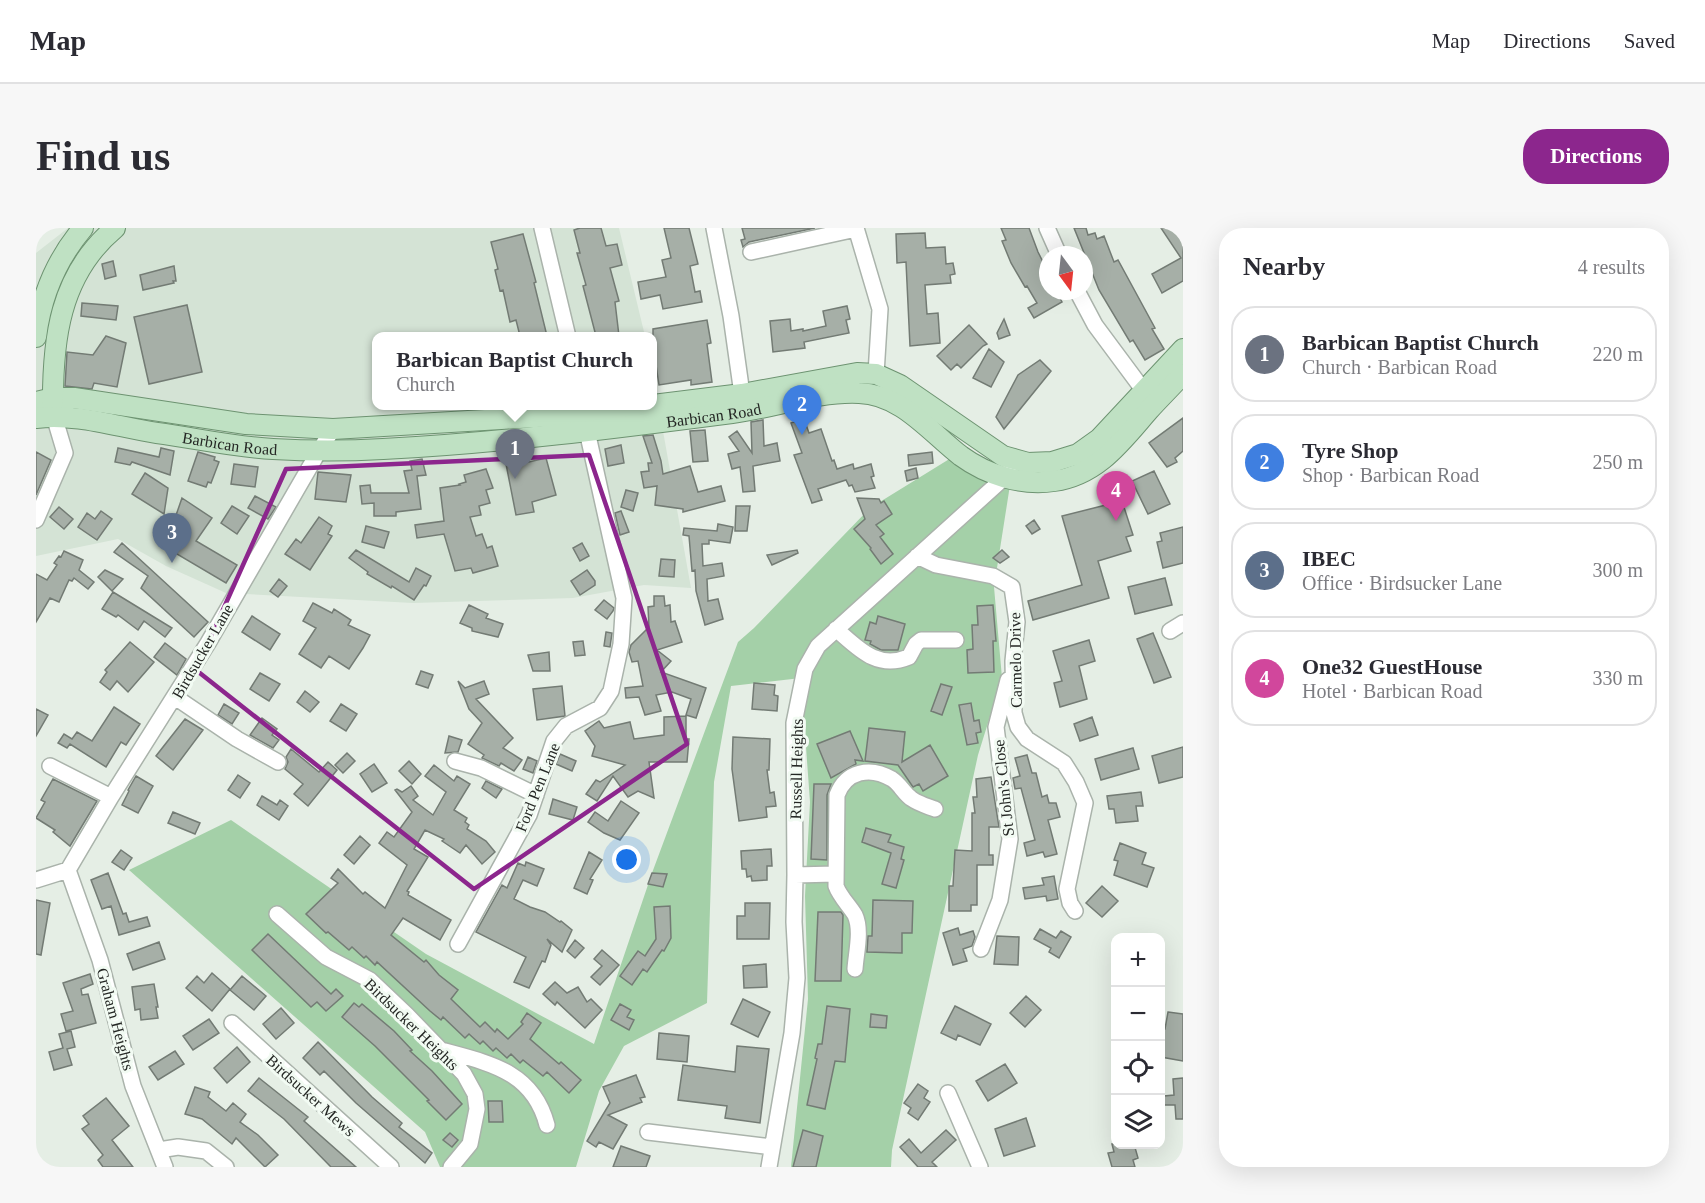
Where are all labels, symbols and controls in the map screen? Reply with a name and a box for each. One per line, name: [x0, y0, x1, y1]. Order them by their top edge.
text: Map: [30, 25, 86, 56]
text: Map: [1432, 29, 1470, 53]
text: Directions: [1503, 29, 1591, 53]
text: Saved: [1624, 29, 1675, 53]
button: Directions: [1523, 129, 1669, 184]
text: Find us: [36, 133, 170, 179]
north arrow: [1039, 246, 1093, 300]
text: Nearby: [1243, 252, 1325, 281]
text: 4 results: [1578, 256, 1645, 278]
text: Barbican Baptist Church: [1302, 330, 1539, 355]
popup: [372, 332, 657, 410]
text: 1: [1260, 343, 1270, 365]
text: 220 m: [1592, 343, 1643, 365]
text: Barbican Baptist Church: [396, 347, 633, 372]
text: Church · Barbican Road: [1302, 356, 1497, 378]
text: Church: [396, 373, 455, 395]
pin: 2: [782, 386, 822, 435]
street label: Barbican Road: [665, 400, 763, 430]
street label: Barbican Road: [181, 429, 278, 458]
pin: 1: [496, 430, 534, 479]
text: Tyre Shop: [1302, 438, 1398, 463]
text: 2: [1260, 451, 1270, 473]
text: 250 m: [1592, 451, 1643, 473]
text: Shop · Barbican Road: [1302, 464, 1479, 486]
pin: 4: [1096, 472, 1136, 521]
pin: 3: [152, 514, 192, 563]
text: IBEC: [1302, 546, 1356, 571]
text: 3: [1260, 559, 1270, 581]
text: 300 m: [1592, 559, 1643, 581]
text: Office · Birdsucker Lane: [1302, 572, 1502, 594]
street label: Birdsucker Lane: [169, 601, 236, 701]
street label: Carmelo Drive: [1006, 612, 1025, 708]
text: One32 GuestHouse: [1302, 654, 1482, 679]
text: 4: [1260, 667, 1270, 689]
text: 330 m: [1592, 667, 1643, 689]
text: Hotel · Barbican Road: [1302, 680, 1483, 702]
street label: Russell Heights: [787, 718, 807, 820]
street label: St John's Close: [990, 739, 1017, 837]
street label: Ford Pen Lane: [512, 740, 563, 834]
your location: [612, 845, 641, 874]
map controls: [1111, 933, 1165, 1149]
button: +: [1111, 933, 1165, 987]
street label: Graham Heights: [93, 966, 137, 1072]
street label: Birdsucker Heights: [360, 975, 462, 1074]
button: −: [1111, 987, 1165, 1041]
button: locate: [1111, 1041, 1165, 1095]
street label: Birdsucker Mews: [263, 1051, 358, 1140]
button: layers: [1111, 1095, 1165, 1149]

